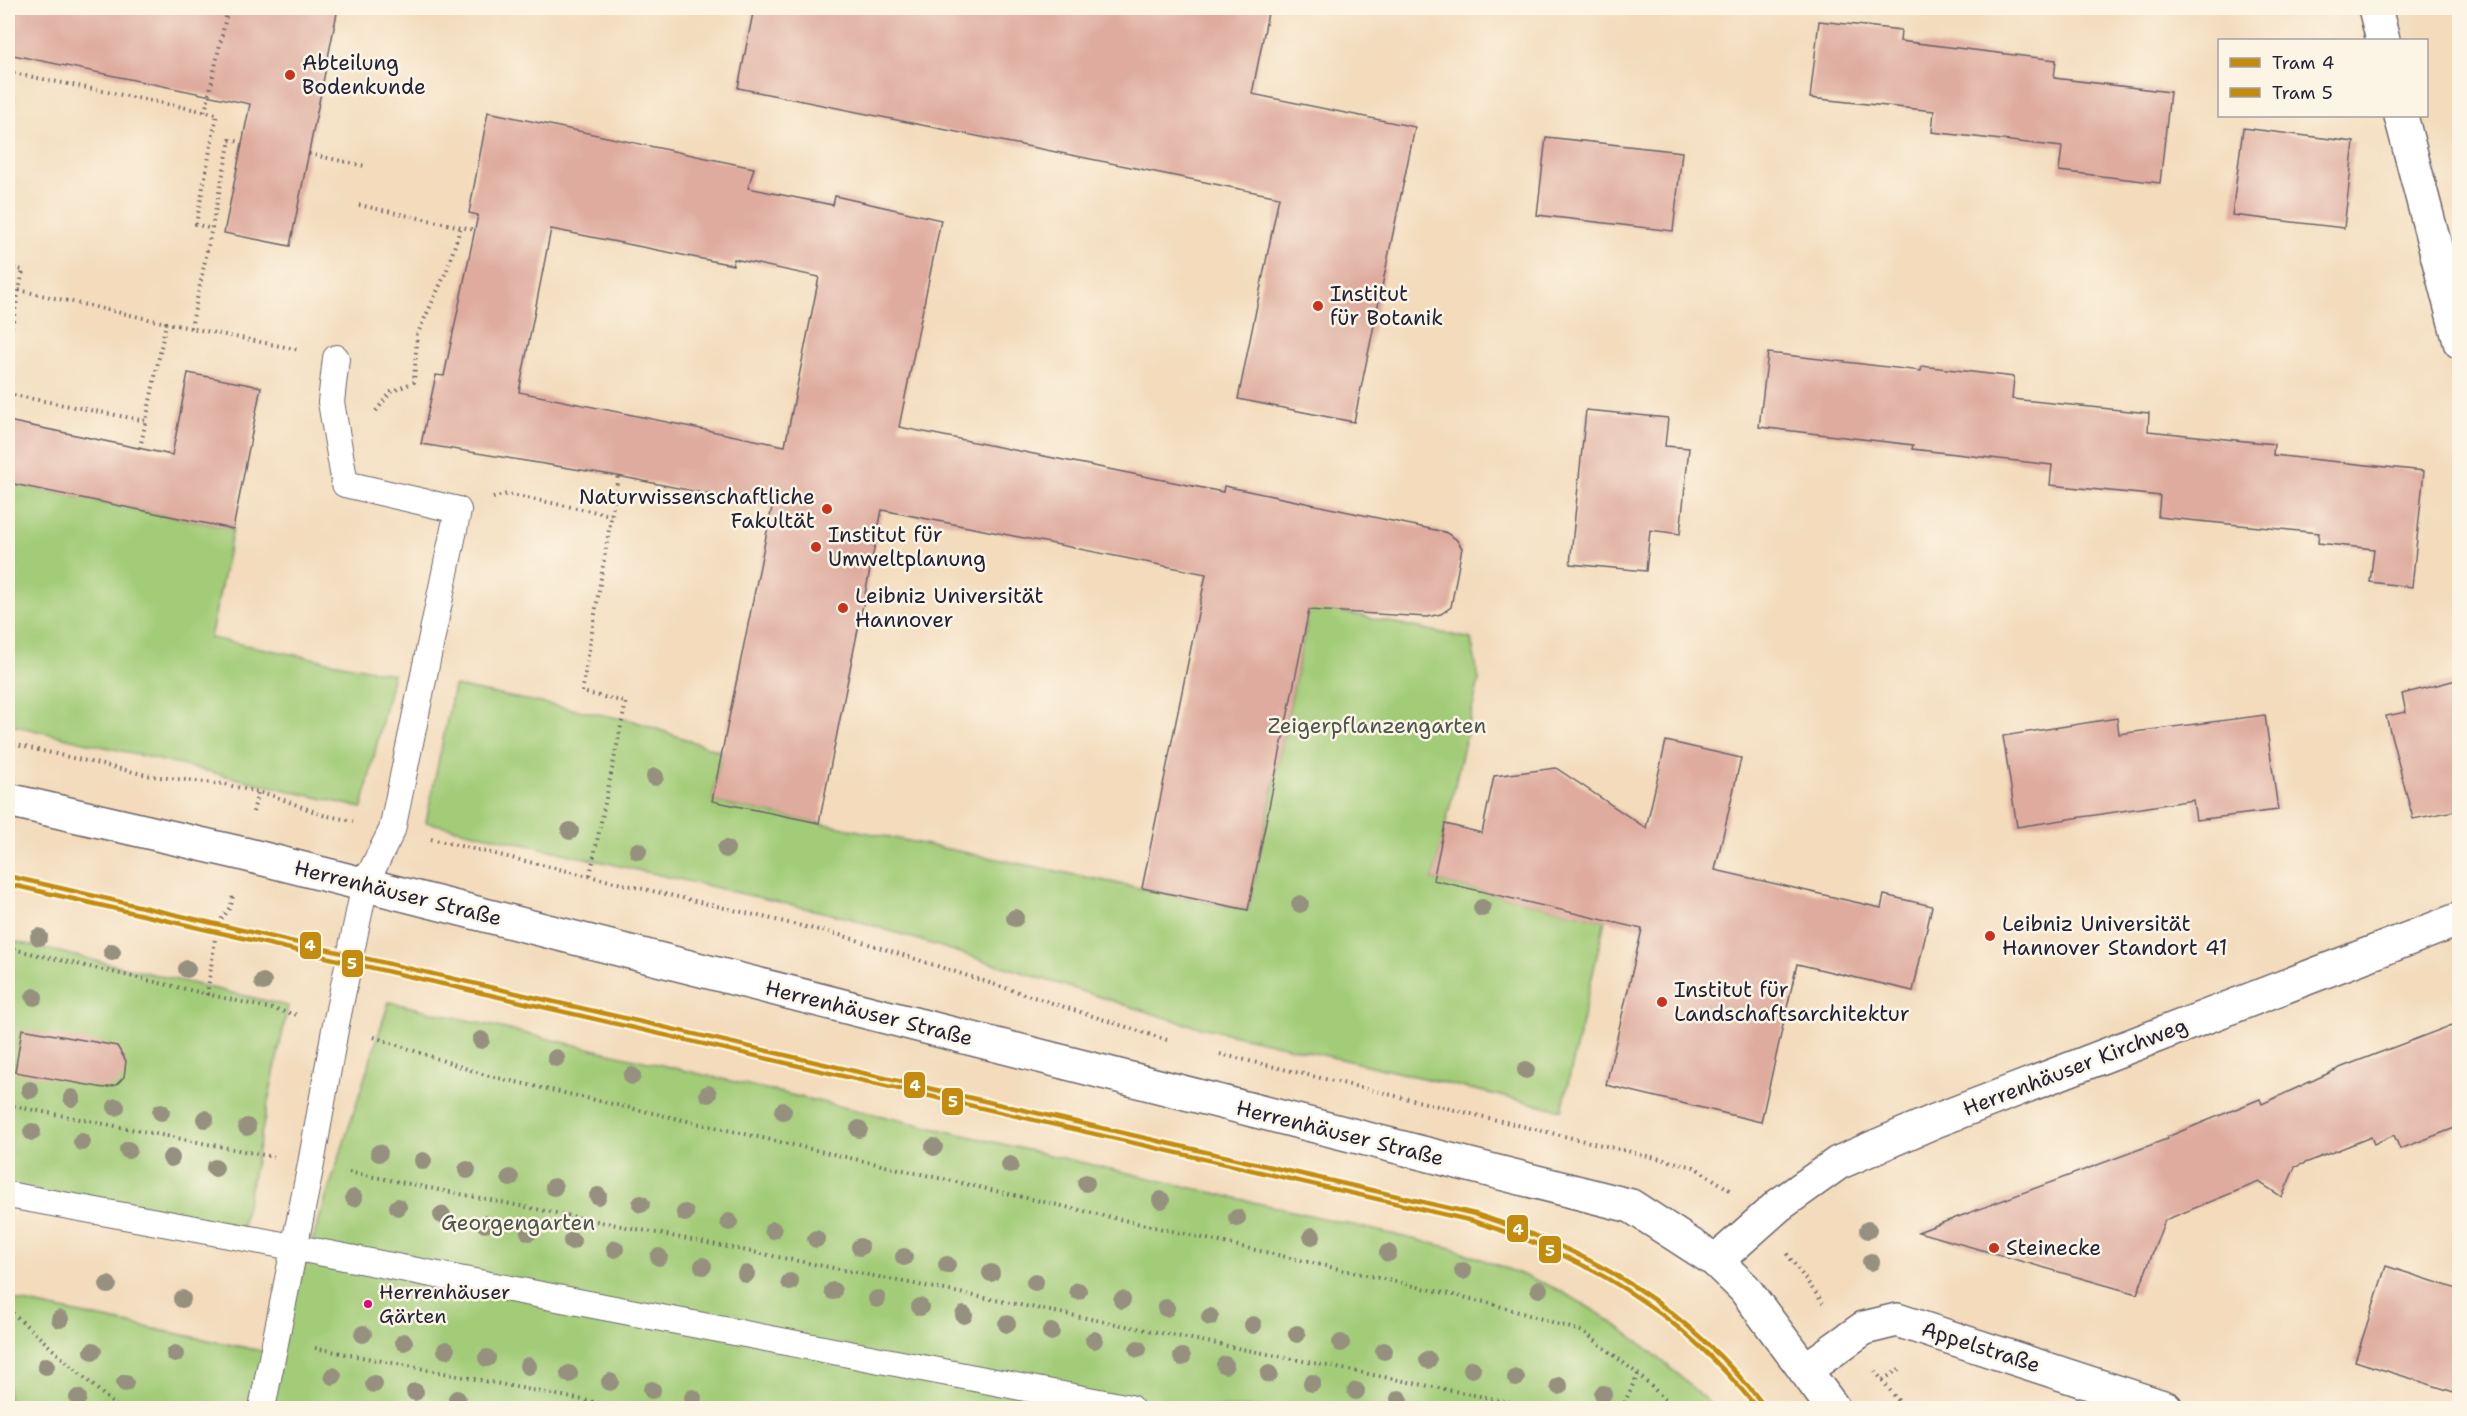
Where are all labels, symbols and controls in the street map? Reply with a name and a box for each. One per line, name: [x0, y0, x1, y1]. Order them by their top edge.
legend: [2218, 39, 2428, 117]
place label: Abteilung Bodenkunde: [302, 49, 426, 101]
text: Tram 4: [2272, 51, 2334, 75]
marker: Abteilung Bodenkunde: [283, 68, 297, 82]
text: Tram 5: [2272, 81, 2333, 105]
place label: Institut für Botanik: [1330, 280, 1443, 332]
marker: Institut für Botanik: [1311, 299, 1325, 313]
place label: Naturwissenschaftliche Fakultät: [579, 483, 815, 535]
marker: Naturwissenschaftliche Fakultät: [820, 502, 834, 516]
place label: Institut für Umweltplanung: [828, 521, 986, 573]
marker: Institut für Umweltplanung: [809, 540, 823, 554]
place label: Leibniz Universität Hannover: [855, 582, 1044, 634]
marker: Leibniz Universität Hannover: [836, 601, 850, 615]
park label: Zeigerpflanzengarten: [1268, 712, 1486, 740]
street label: Herrenhäuser Straße: [291, 854, 505, 932]
place label: Leibniz Universität Hannover Standort 41: [2002, 910, 2227, 962]
marker: Leibniz Universität Hannover Standort 41: [1983, 929, 1997, 943]
line badge: 4: [299, 931, 322, 960]
text: 4: [304, 935, 316, 956]
line badge: 5: [341, 949, 364, 978]
text: 5: [347, 953, 357, 974]
street label: Herrenhäuser Straße: [762, 974, 976, 1052]
place label: Institut für Landschaftsarchitektur: [1674, 976, 1910, 1028]
marker: Institut für Landschaftsarchitektur: [1655, 995, 1669, 1009]
street label: Herrenhäuser Kirchweg: [1959, 1011, 2191, 1123]
line badge: 4: [903, 1071, 926, 1099]
text: 4: [909, 1075, 921, 1096]
line badge: 5: [941, 1087, 964, 1116]
text: 5: [948, 1091, 958, 1112]
street label: Herrenhäuser Straße: [1233, 1094, 1447, 1172]
park label: Georgengarten: [441, 1209, 595, 1237]
line badge: 4: [1506, 1214, 1529, 1243]
text: 4: [1512, 1219, 1524, 1240]
place label: Steinecke: [2006, 1234, 2101, 1262]
line badge: 5: [1538, 1235, 1562, 1264]
text: 5: [1545, 1240, 1555, 1261]
marker: Steinecke: [1987, 1241, 2001, 1255]
place label: Herrenhäuser Gärten: [379, 1279, 511, 1329]
marker: Herrenhäuser Gärten: [362, 1298, 374, 1310]
street label: Appelstraße: [1918, 1315, 2044, 1379]

